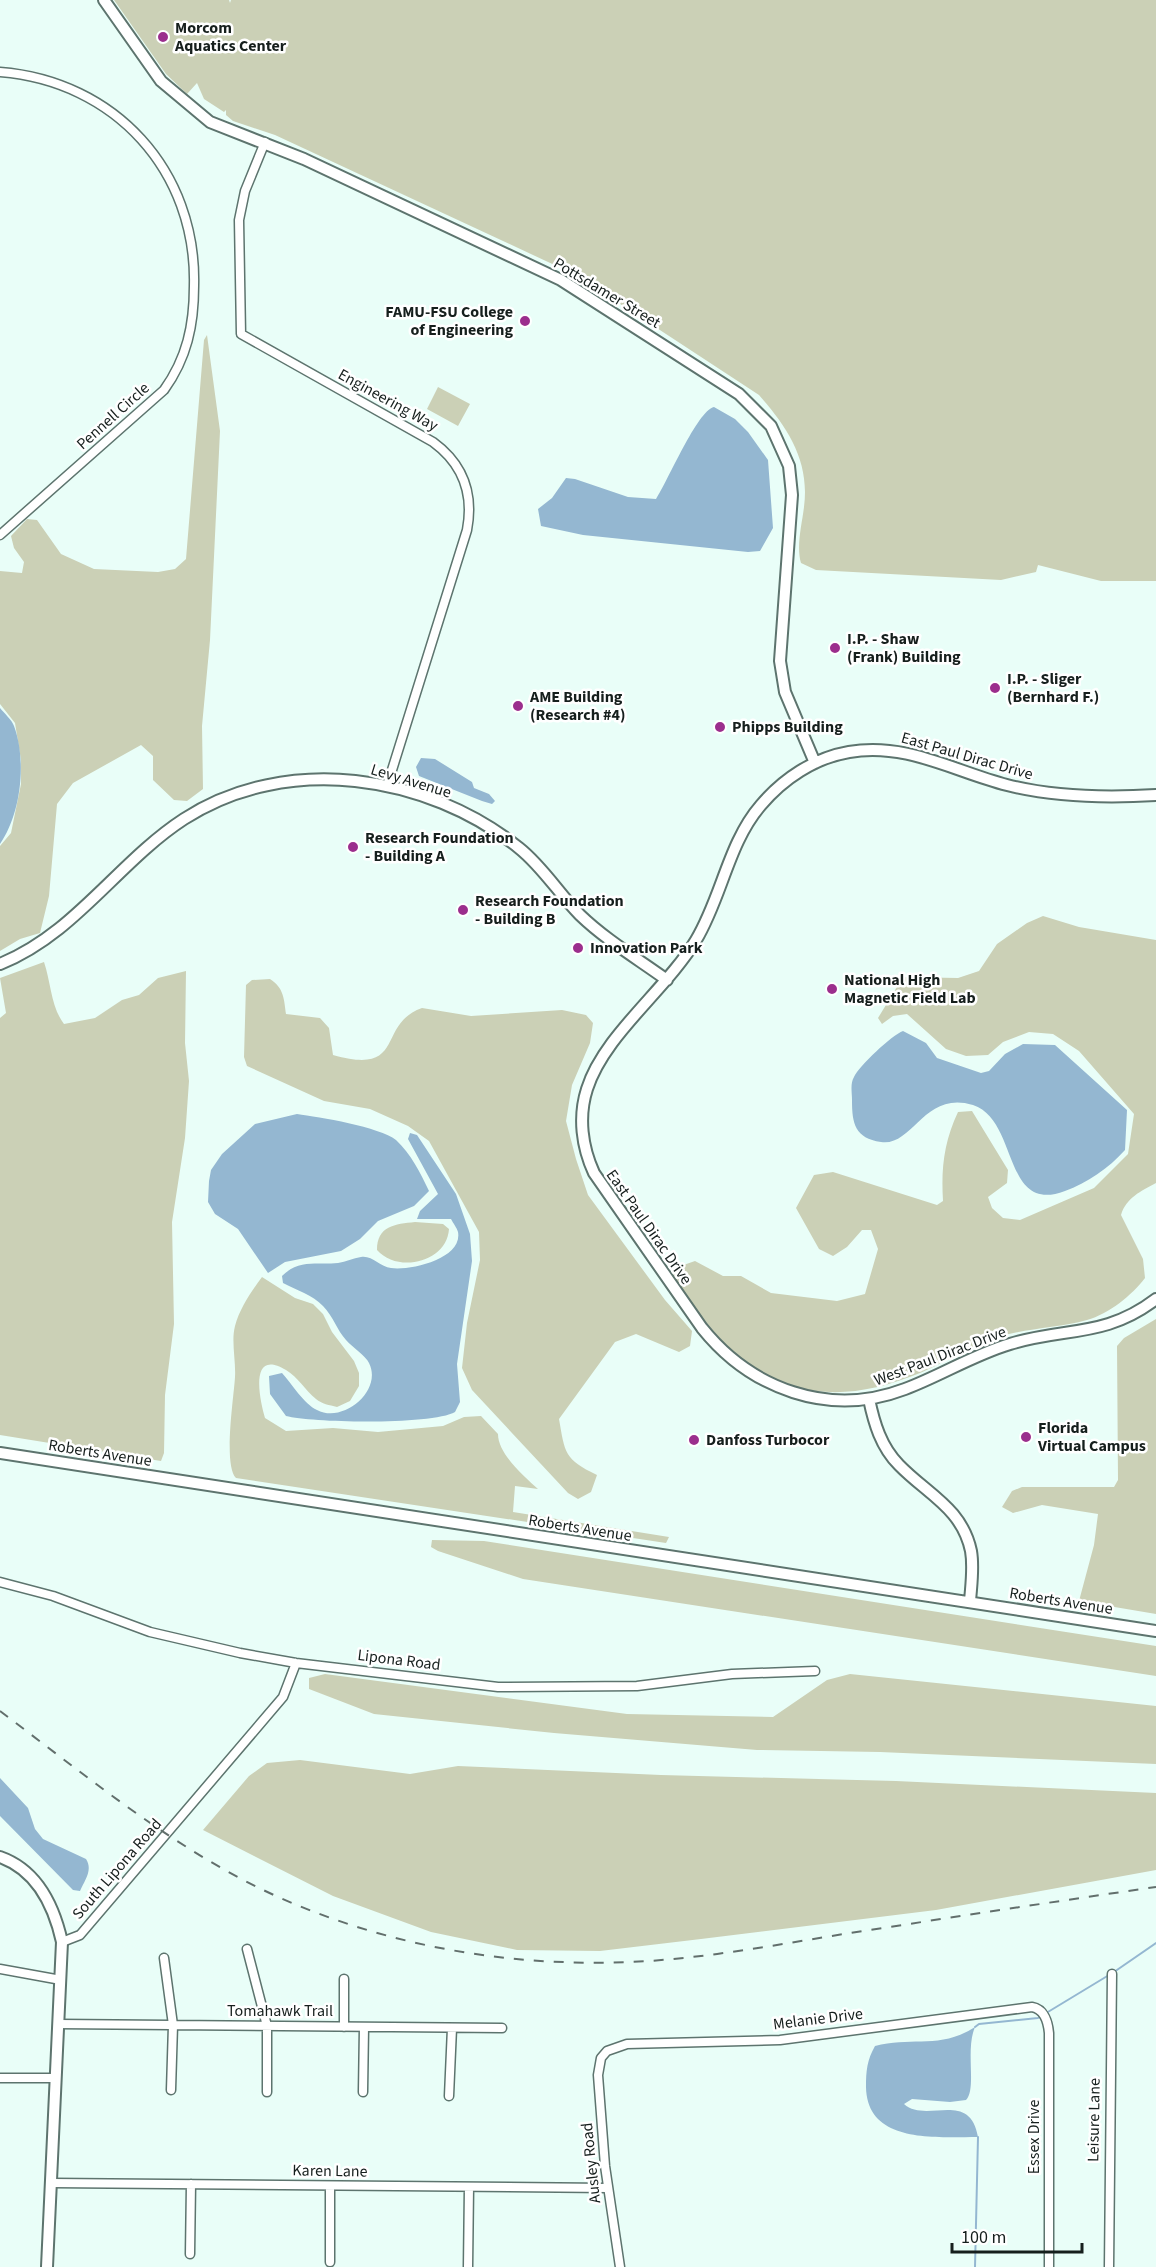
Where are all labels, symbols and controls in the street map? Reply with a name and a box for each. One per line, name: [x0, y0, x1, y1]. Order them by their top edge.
place label: Morcom Aquatics Center: [174, 17, 287, 57]
marker: Morcom Aquatics Center: [156, 30, 170, 44]
street label: Pottsdamer Street: [549, 252, 665, 334]
place label: FAMU-FSU College of Engineering: [385, 301, 513, 341]
marker: FAMU-FSU College of Engineering: [518, 314, 532, 328]
street label: Engineering Way: [334, 363, 442, 437]
street label: Pennell Circle: [72, 377, 154, 455]
place label: I.P. - Shaw (Frank) Building: [847, 628, 961, 668]
marker: I.P. - Shaw (Frank) Building: [828, 641, 842, 655]
place label: I.P. - Sliger (Bernhard F.): [1007, 668, 1099, 708]
marker: I.P. - Sliger (Bernhard F.): [988, 681, 1002, 695]
place label: AME Building (Research #4): [529, 686, 626, 726]
marker: AME Building (Research #4): [511, 699, 525, 713]
place label: Phipps Building: [732, 716, 843, 738]
marker: Phipps Building: [713, 720, 727, 734]
street label: East Paul Dirac Drive: [899, 727, 1035, 785]
street label: Levy Avenue: [368, 758, 454, 804]
place label: Research Foundation - Building A: [365, 827, 514, 867]
marker: Research Foundation - Building A: [346, 840, 360, 854]
place label: Research Foundation - Building B: [475, 890, 624, 930]
marker: Research Foundation - Building B: [456, 903, 470, 917]
place label: Innovation Park: [590, 937, 703, 959]
marker: Innovation Park: [571, 941, 585, 955]
place label: National High Magnetic Field Lab: [844, 969, 976, 1009]
marker: National High Magnetic Field Lab: [825, 982, 839, 996]
street label: East Paul Dirac Drive: [601, 1165, 697, 1289]
street label: West Paul Dirac Drive: [871, 1321, 1009, 1391]
place label: Florida Virtual Campus: [1037, 1417, 1146, 1457]
place label: Danfoss Turbocor: [706, 1429, 830, 1451]
marker: Florida Virtual Campus: [1019, 1430, 1033, 1444]
marker: Danfoss Turbocor: [687, 1433, 701, 1447]
street label: Roberts Avenue: [47, 1434, 153, 1472]
street label: Roberts Avenue: [527, 1509, 633, 1547]
street label: Roberts Avenue: [1008, 1582, 1114, 1620]
street label: Lipona Road: [356, 1644, 442, 1676]
street label: South Lipona Road: [67, 1814, 167, 1924]
street label: Tomahawk Trail: [227, 2000, 333, 2022]
street label: Melanie Drive: [772, 2003, 864, 2035]
street label: Leisure Lane: [1082, 2078, 1106, 2162]
street label: Essex Drive: [1023, 2100, 1045, 2174]
street label: Ausley Road: [576, 2122, 606, 2204]
street label: Karen Lane: [292, 2159, 368, 2183]
scale bar: [952, 2216, 1082, 2254]
text: 100 m: [961, 2225, 1006, 2250]

